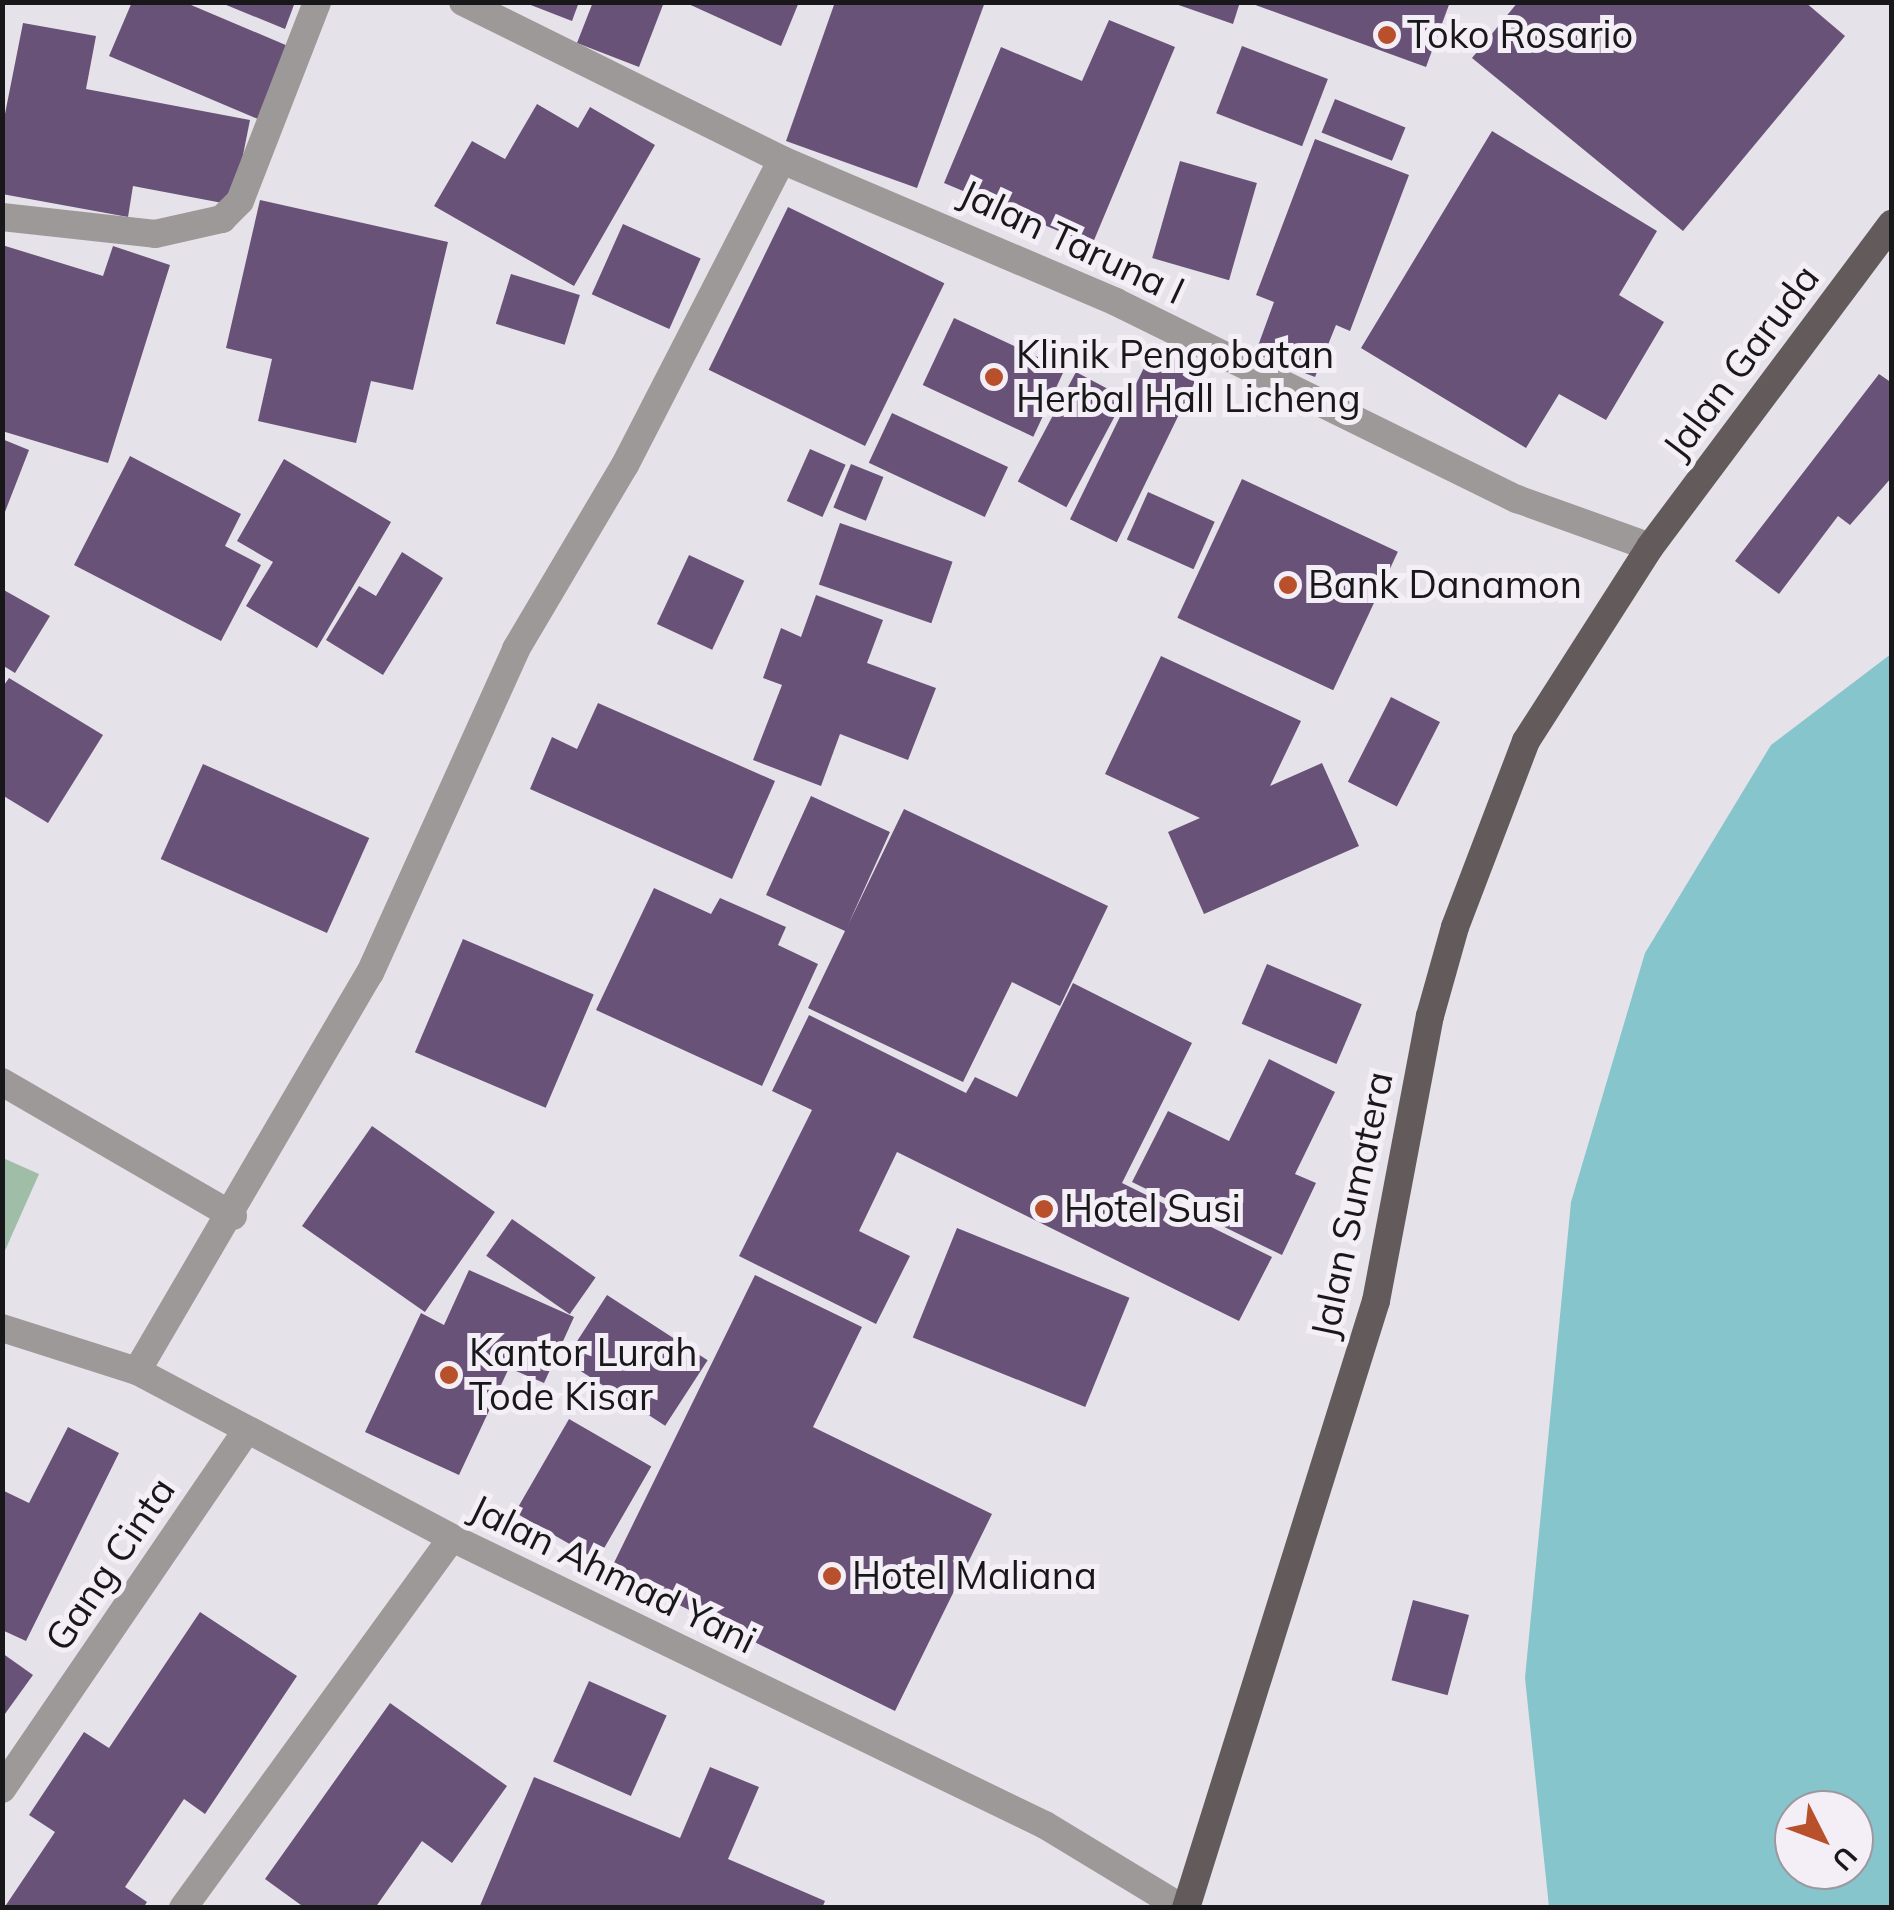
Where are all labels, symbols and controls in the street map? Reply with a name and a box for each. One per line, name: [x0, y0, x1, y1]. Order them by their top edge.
place label: Toko Rosario: [1407, 12, 1633, 58]
marker: Toko Rosario: [1376, 24, 1398, 46]
street label: Jalan Taruna I: [952, 170, 1192, 314]
street label: Jalan Garuda: [1653, 256, 1829, 468]
place label: Klinik Pengobatan Herbal Hall Licheng: [1016, 332, 1361, 422]
marker: Klinik Pengobatan Herbal Hall Licheng: [981, 364, 1007, 390]
place label: Bank Danamon: [1308, 562, 1582, 608]
marker: Bank Danamon: [1277, 574, 1299, 596]
street label: Jalan Sumatera: [1301, 1068, 1403, 1342]
place label: Hotel Susi: [1064, 1186, 1241, 1232]
marker: Hotel Susi: [1033, 1198, 1055, 1220]
place label: Kantor Lurah Tode Kisar: [469, 1330, 698, 1420]
marker: Kantor Lurah Tode Kisar: [438, 1364, 460, 1386]
street label: Gang Cinta: [35, 1469, 185, 1659]
street label: Jalan Ahmad Yani: [462, 1485, 764, 1663]
place label: Hotel Maliana: [852, 1553, 1097, 1599]
marker: Hotel Maliana: [821, 1565, 843, 1587]
north arrow: [1774, 1790, 1874, 1890]
text: U: [1825, 1840, 1865, 1878]

